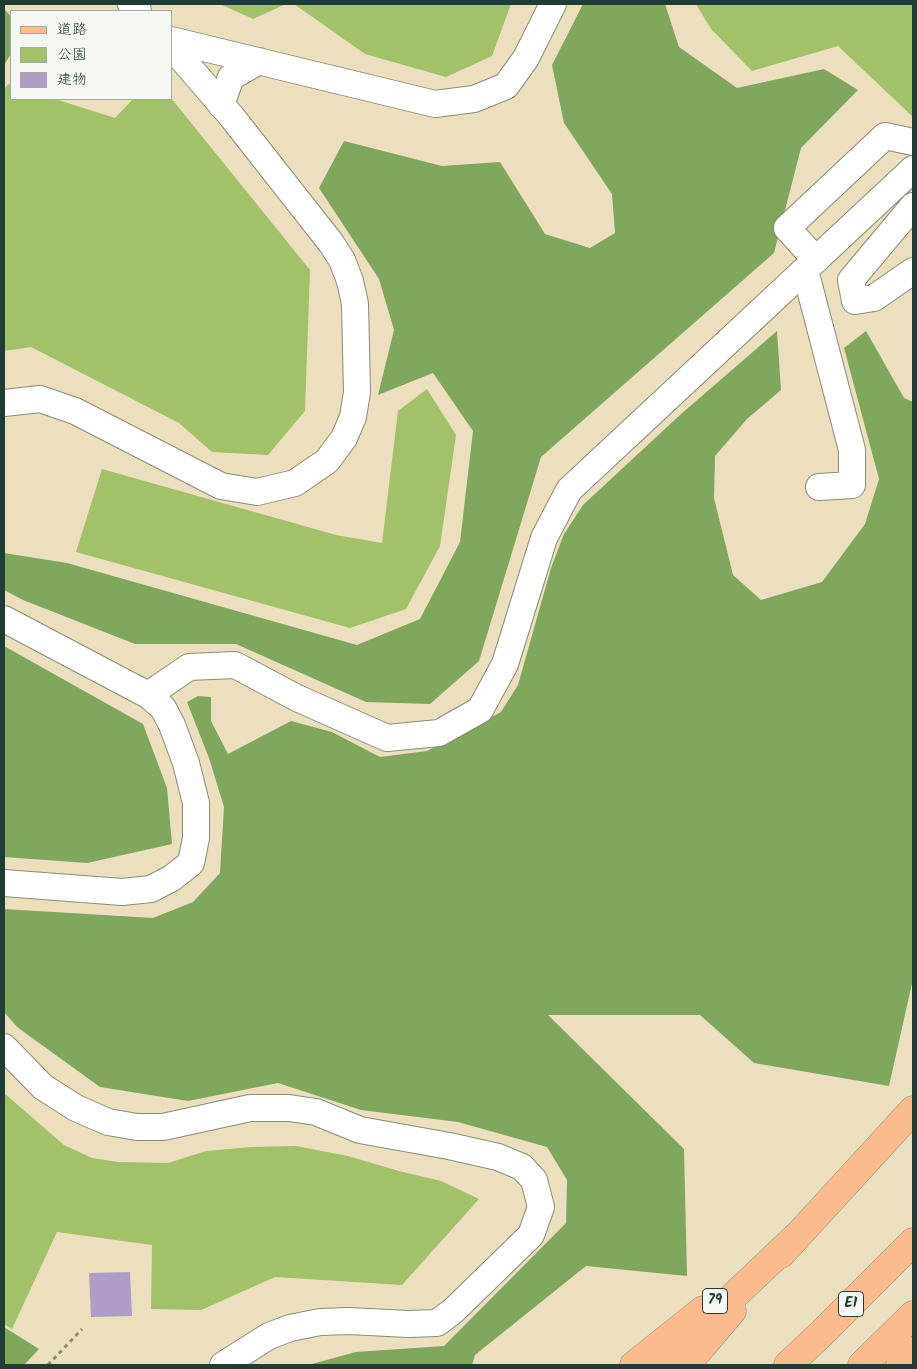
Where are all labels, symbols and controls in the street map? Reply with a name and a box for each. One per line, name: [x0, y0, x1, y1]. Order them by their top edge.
legend: [10, 10, 172, 100]
text: 道路: [57, 18, 87, 42]
text: 公園: [57, 43, 87, 67]
text: 建物: [57, 68, 87, 92]
road number: 79: [702, 1288, 728, 1314]
road number: E1: [838, 1292, 864, 1316]

